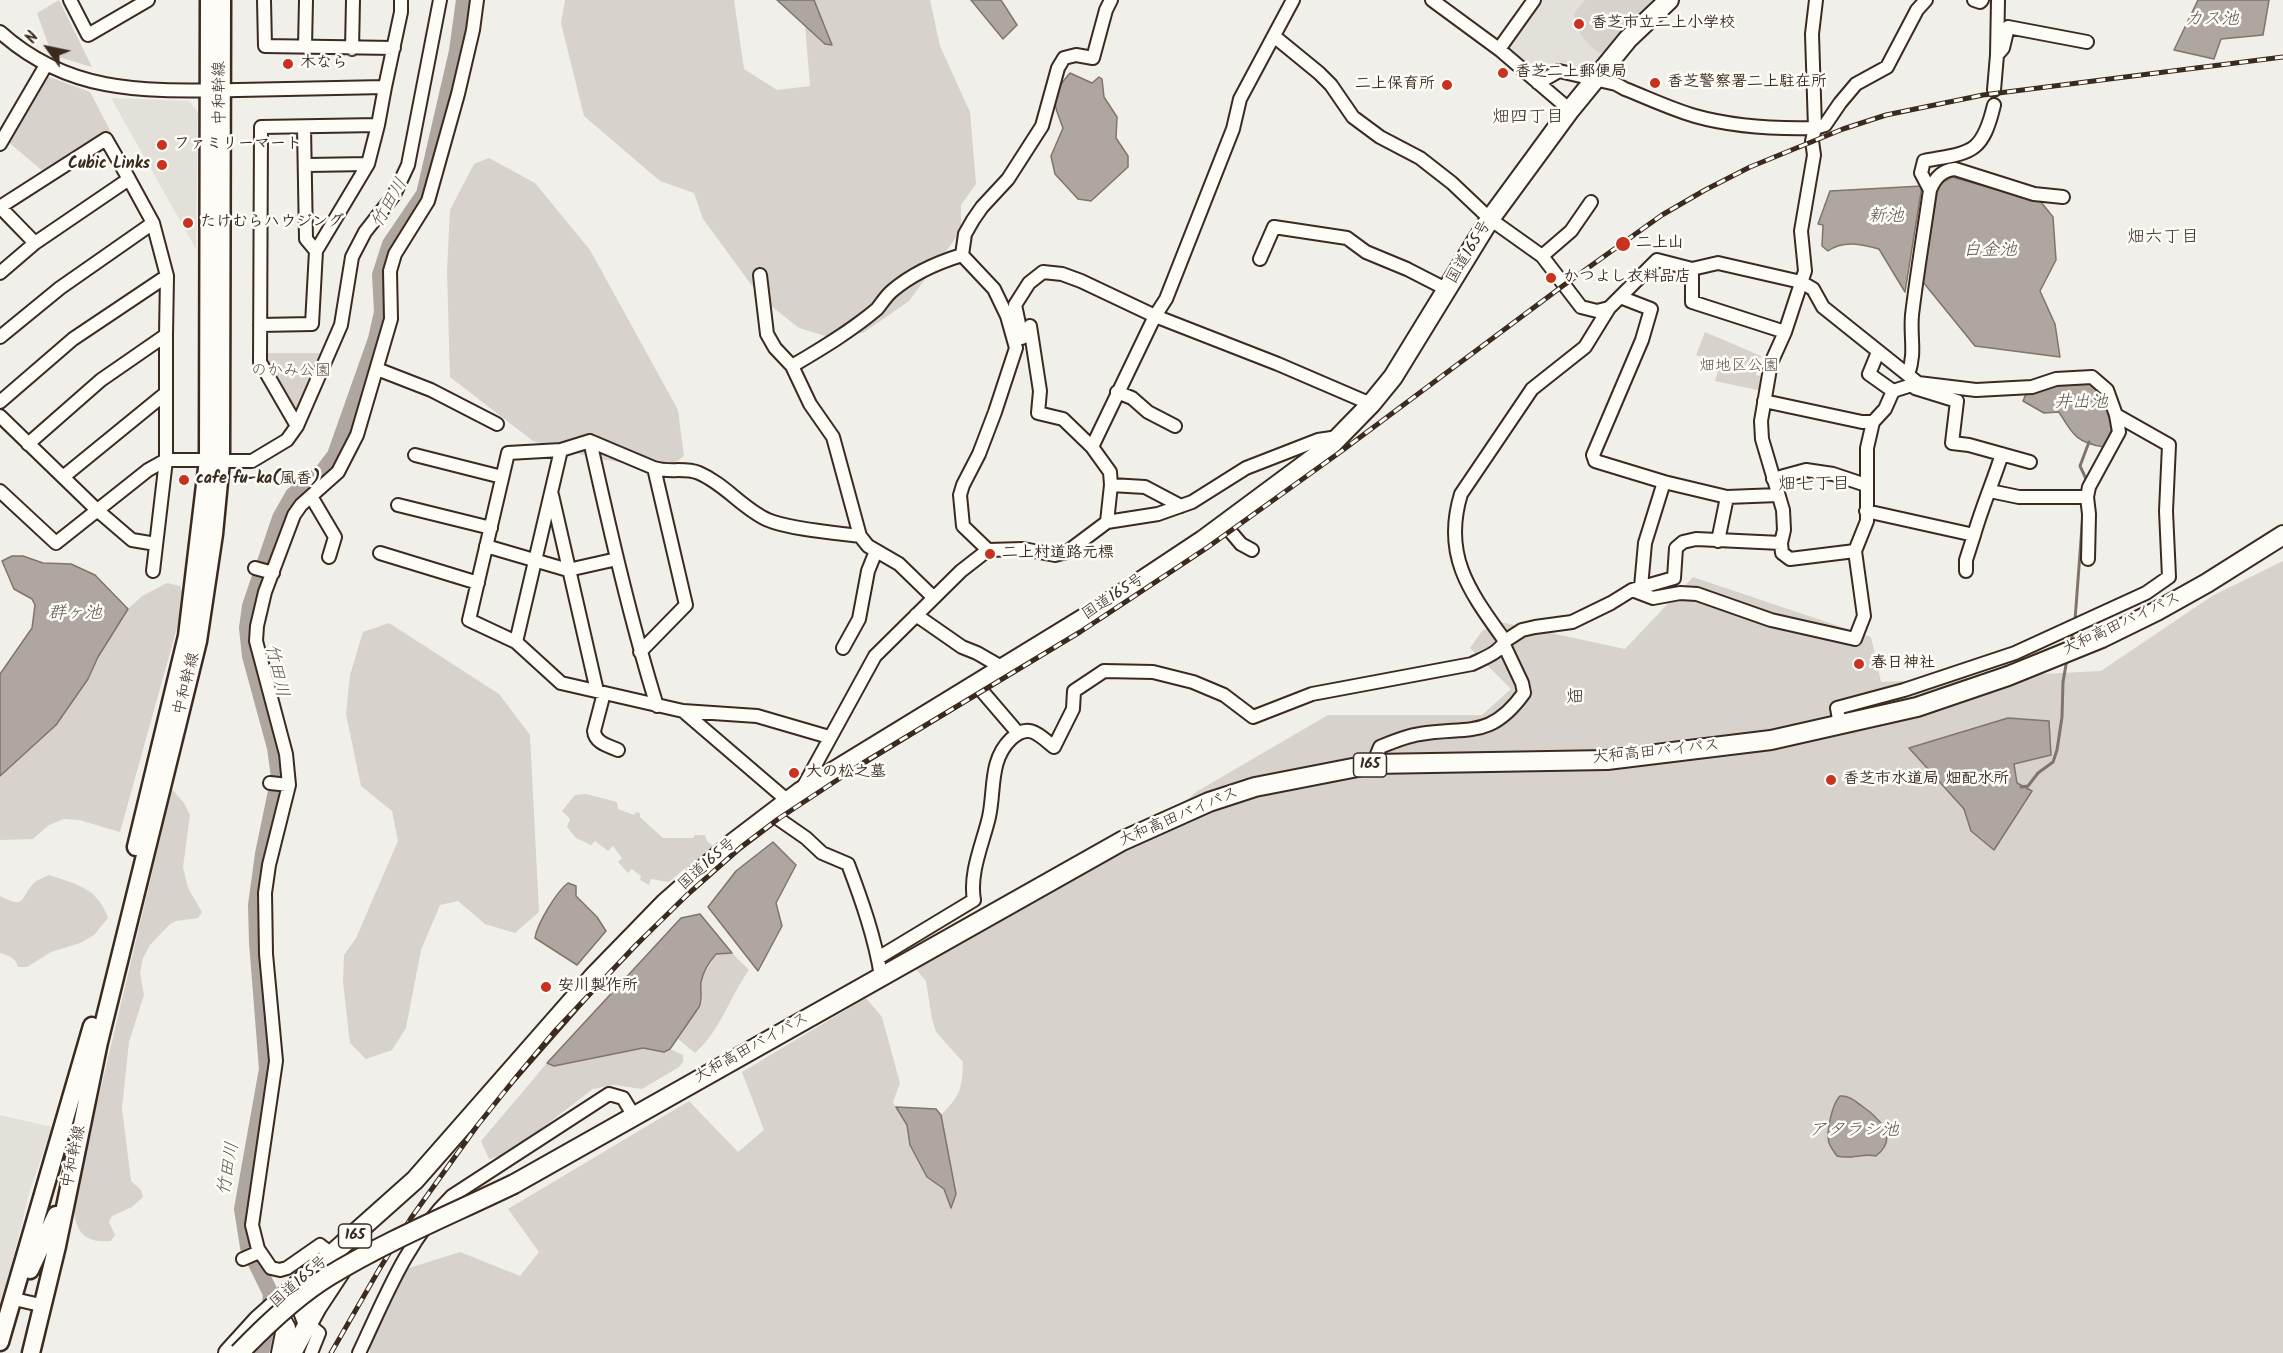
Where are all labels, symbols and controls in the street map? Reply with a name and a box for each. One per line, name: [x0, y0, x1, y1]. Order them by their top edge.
water label: カス池: [2185, 10, 2239, 32]
place label: 香芝市立二上小学校: [1591, 14, 1735, 34]
marker: 香芝市立二上小学校: [1572, 17, 1586, 31]
north arrow: [18, 18, 78, 78]
text: N: [19, 27, 46, 49]
place label: 木なら: [300, 54, 348, 74]
marker: 木なら: [281, 57, 295, 71]
street label: 中和幹線: [211, 61, 231, 125]
place label: 香芝二上郵便局: [1515, 63, 1627, 83]
marker: 香芝二上郵便局: [1496, 66, 1510, 80]
place label: 香芝警察署二上駐在所: [1667, 73, 1827, 93]
place label: 二上保育所: [1355, 75, 1435, 95]
marker: 香芝警察署二上駐在所: [1648, 76, 1662, 90]
marker: 二上保育所: [1440, 78, 1454, 92]
district label: 畑四丁目: [1492, 108, 1564, 130]
place label: ファミリーマート: [174, 135, 302, 155]
marker: ファミリーマート: [155, 138, 169, 152]
place label: Cubic Links: [68, 155, 150, 175]
marker: Cubic Links: [155, 158, 169, 172]
water label: 竹田川: [368, 175, 414, 233]
water label: 新池: [1868, 207, 1904, 229]
place label: たけむらハウジング: [200, 213, 344, 233]
marker: たけむらハウジング: [181, 216, 195, 230]
street label: 国道165号: [1444, 218, 1496, 288]
district label: 畑六丁目: [2127, 228, 2199, 250]
place label: 二上山: [1636, 234, 1684, 254]
marker: 二上山: [1614, 235, 1632, 253]
water label: 白金池: [1963, 241, 2017, 263]
place label: かつよし衣料品店: [1563, 268, 1691, 288]
marker: かつよし衣料品店: [1544, 271, 1558, 285]
park label: 畑地区公園: [1699, 357, 1779, 377]
park label: のかみ公園: [251, 362, 331, 382]
water label: 井出池: [2054, 393, 2108, 415]
place label: cafe fu-ka(風香): [196, 470, 320, 490]
marker: cafe fu-ka(風香): [177, 473, 191, 487]
district label: 畑七丁目: [1778, 475, 1850, 497]
place label: 二上村道路元標: [1002, 544, 1114, 564]
marker: 二上村道路元標: [983, 547, 997, 561]
street label: 国道165号: [1079, 571, 1149, 625]
street label: 大和高田バイパス: [2060, 589, 2184, 661]
water label: 群ヶ池: [48, 604, 102, 626]
water label: 竹田川: [258, 642, 292, 700]
street label: 中和幹線: [171, 651, 205, 717]
place label: 春日神社: [1871, 654, 1935, 674]
marker: 春日神社: [1852, 657, 1866, 671]
district label: 畑: [1566, 688, 1584, 710]
street label: 大和高田バイパス: [1591, 737, 1721, 769]
road number: 165: [1354, 753, 1386, 777]
place label: 大の松之墓: [806, 763, 886, 783]
marker: 大の松之墓: [787, 766, 801, 780]
place label: 香芝市水道局 畑配水所: [1843, 770, 2009, 790]
marker: 香芝市水道局 畑配水所: [1824, 773, 1838, 787]
street label: 大和高田バイパス: [1116, 784, 1242, 852]
street label: 国道165号: [675, 835, 741, 895]
place label: 安川製作所: [558, 977, 638, 997]
marker: 安川製作所: [539, 980, 553, 994]
street label: 大和高田バイパス: [691, 1010, 813, 1088]
water label: アタラシ池: [1809, 1121, 1899, 1143]
street label: 中和幹線: [59, 1124, 91, 1190]
water label: 竹田川: [215, 1141, 245, 1197]
road number: 165: [338, 1224, 372, 1248]
street label: 国道165号: [267, 1253, 333, 1313]

